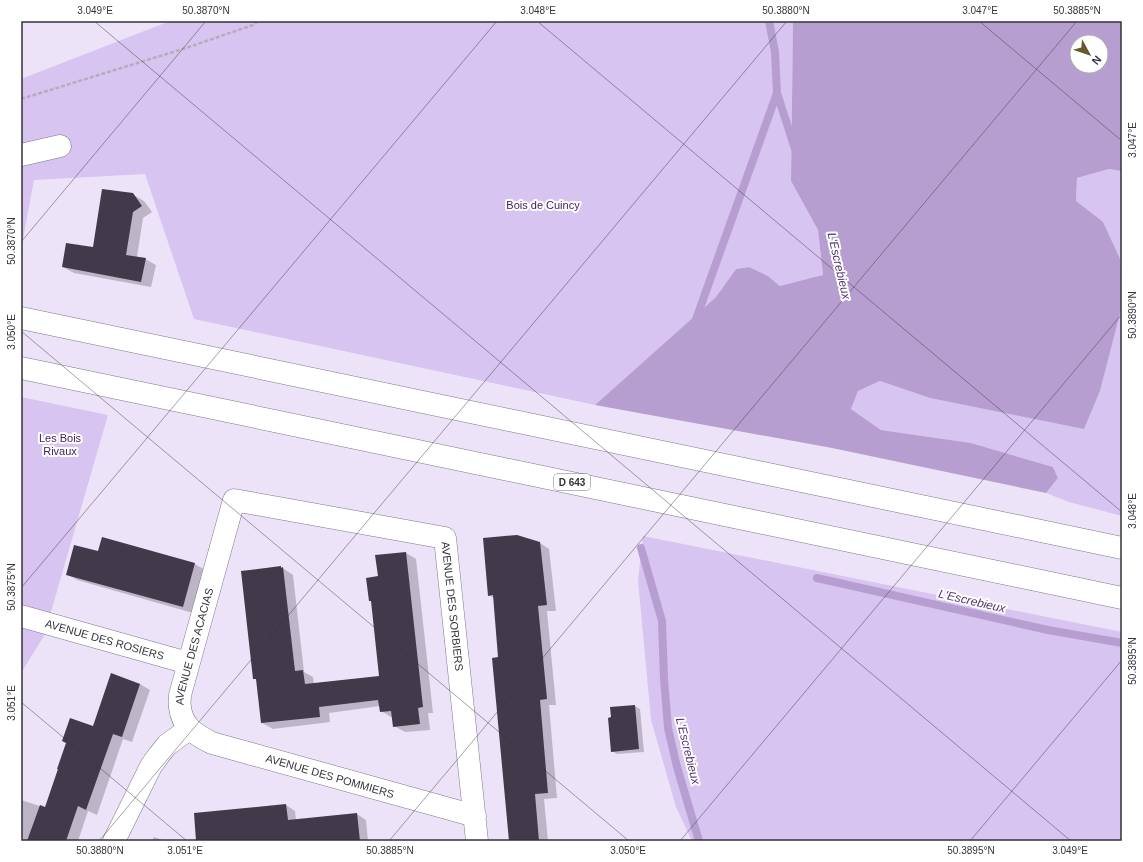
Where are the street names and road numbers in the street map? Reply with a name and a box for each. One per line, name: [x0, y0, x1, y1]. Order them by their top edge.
road number: D 643: [554, 474, 590, 490]
street label: AVENUE DES SORBIERS: [439, 541, 465, 672]
street label: AVENUE DES ACACIAS: [173, 587, 215, 705]
street label: AVENUE DES ROSIERS: [44, 617, 165, 662]
street label: AVENUE DES POMMIERS: [264, 752, 396, 800]

